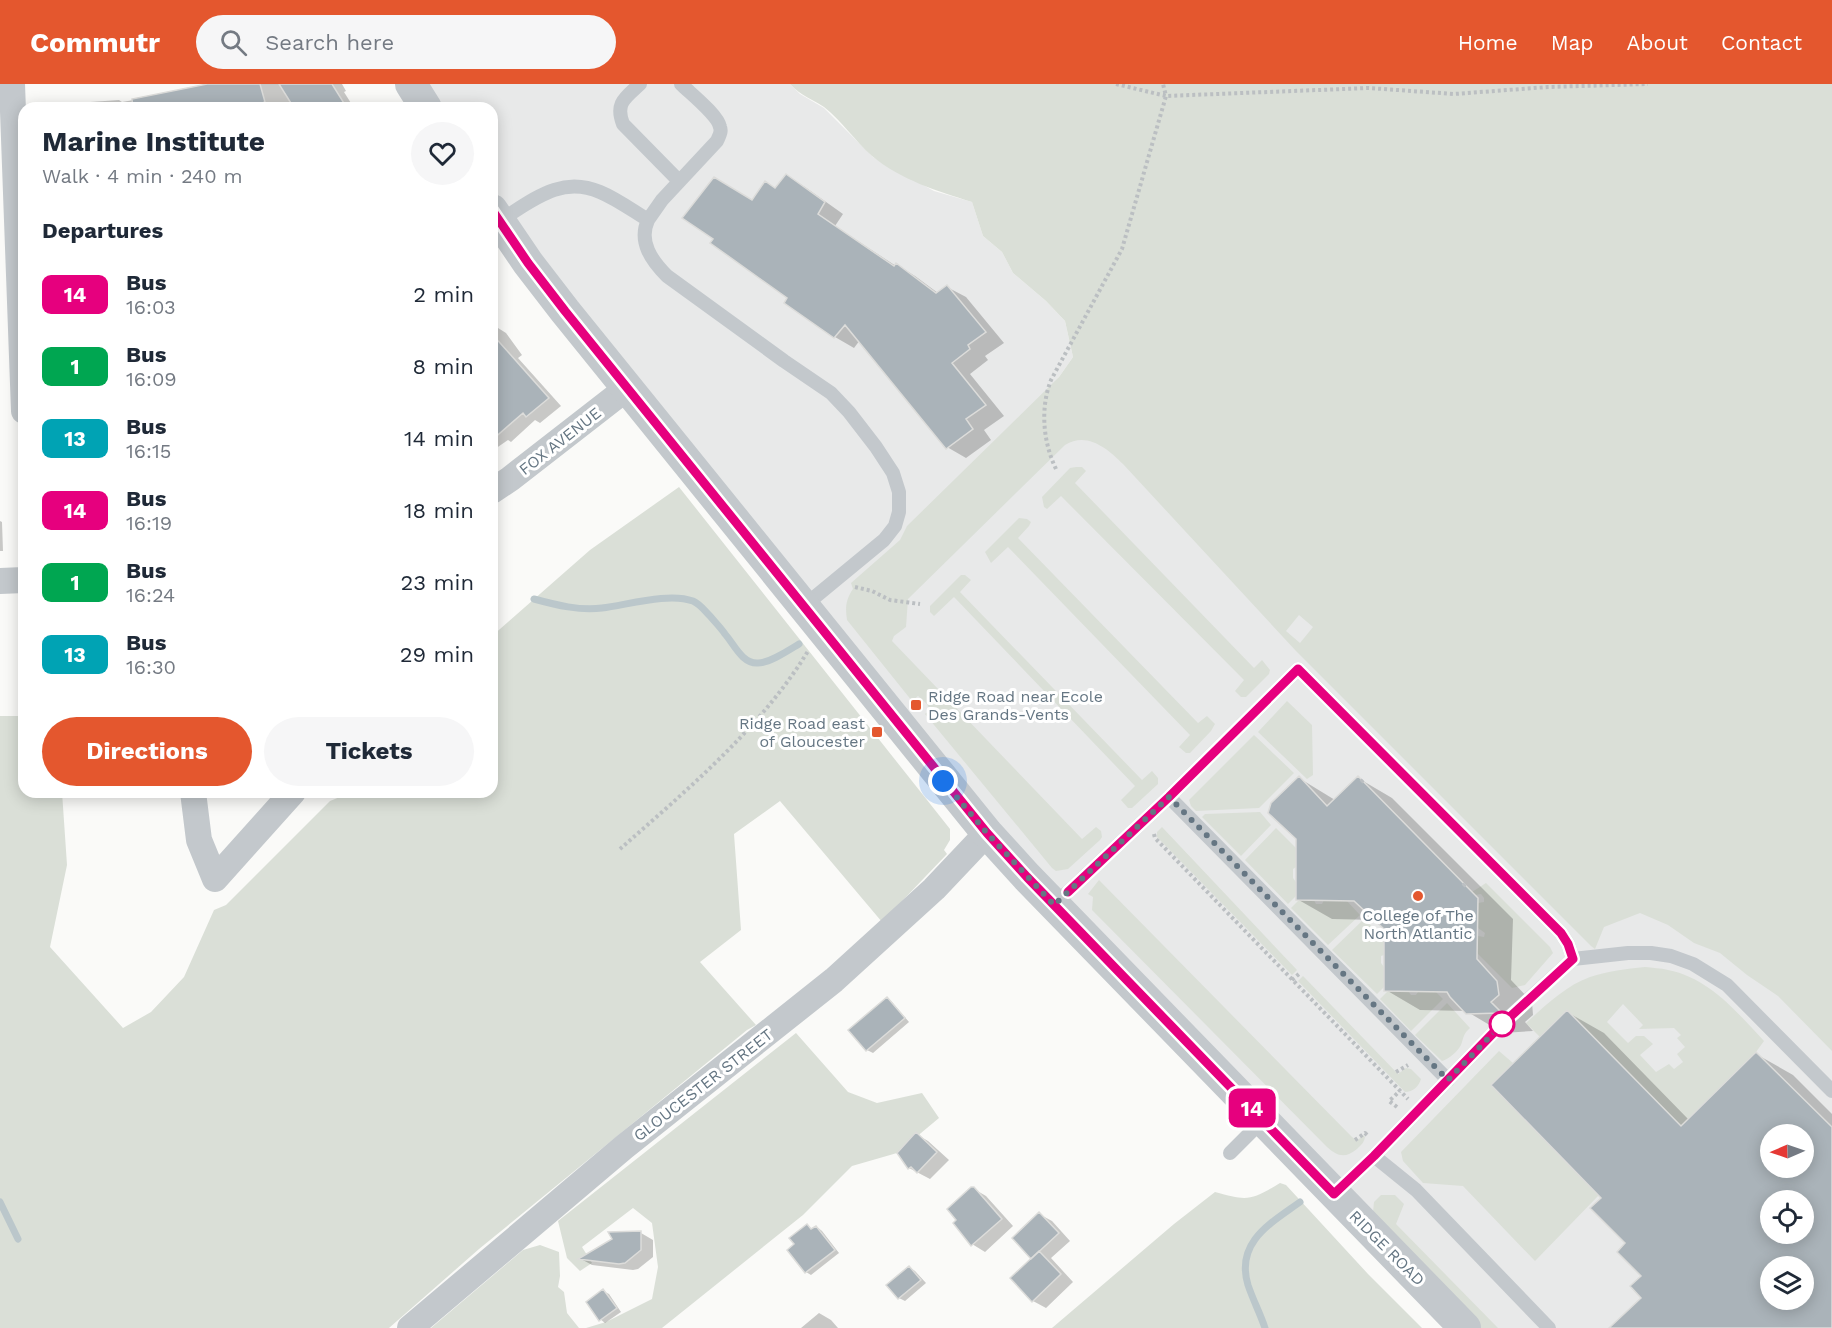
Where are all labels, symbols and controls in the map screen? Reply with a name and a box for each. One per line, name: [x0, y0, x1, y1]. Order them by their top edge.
search box: [196, 15, 616, 69]
text: Commutr: [30, 26, 160, 59]
icon: search: [217, 26, 250, 59]
text: Search here: [265, 30, 394, 55]
text: Home: [1458, 30, 1518, 55]
text: Map: [1551, 30, 1594, 55]
text: About: [1627, 30, 1688, 55]
text: Contact: [1721, 30, 1802, 55]
button: heart: [411, 122, 474, 185]
text: Marine Institute: [42, 125, 265, 158]
text: Walk · 4 min · 240 m: [42, 164, 242, 188]
text: Departures: [42, 218, 163, 243]
text: Bus: [126, 270, 166, 295]
text: 14: [64, 282, 86, 307]
text: 2 min: [413, 282, 474, 307]
text: 16:03: [126, 295, 176, 319]
text: Bus: [126, 342, 166, 367]
text: 1: [70, 354, 80, 379]
text: 8 min: [413, 354, 474, 379]
text: 16:09: [126, 367, 177, 391]
street label: FOX AVENUE: [515, 403, 605, 479]
text: Bus: [126, 414, 166, 439]
text: 13: [64, 426, 86, 451]
text: 14 min: [404, 426, 474, 451]
text: 16:15: [126, 439, 171, 463]
text: Bus: [126, 486, 166, 511]
text: 14: [64, 498, 86, 523]
text: 18 min: [404, 498, 474, 523]
text: 16:19: [126, 511, 172, 535]
text: Bus: [126, 558, 166, 583]
text: 1: [70, 570, 80, 595]
text: 23 min: [400, 570, 474, 595]
text: 16:24: [126, 583, 175, 607]
text: Bus: [126, 630, 166, 655]
text: 13: [64, 642, 86, 667]
text: 29 min: [400, 642, 474, 667]
text: 16:30: [126, 655, 176, 679]
place label: Ridge Road near Ecole Des Grands-Vents: [928, 687, 1103, 724]
marker: Ridge Road near Ecole Des Grands-Vents: [909, 698, 923, 712]
place label: Ridge Road east of Gloucester: [739, 714, 865, 751]
button: Directions: [42, 717, 252, 786]
button: Tickets: [264, 717, 474, 786]
marker: Ridge Road east of Gloucester: [870, 725, 884, 739]
your location: [928, 766, 958, 796]
marker: College of The North Atlantic: [1411, 889, 1425, 903]
place label: College of The North Atlantic: [1362, 906, 1474, 943]
unlabelled marker: [1489, 1011, 1515, 1037]
street label: GLOUCESTER STREET: [630, 1025, 777, 1145]
line badge: 14: [1225, 1088, 1279, 1128]
text: 14: [1241, 1096, 1263, 1121]
north arrow: [1760, 1124, 1814, 1178]
map controls: [1760, 1124, 1814, 1310]
button: locate: [1760, 1190, 1814, 1244]
street label: RIDGE ROAD: [1345, 1206, 1429, 1290]
button: layers: [1760, 1256, 1814, 1310]

